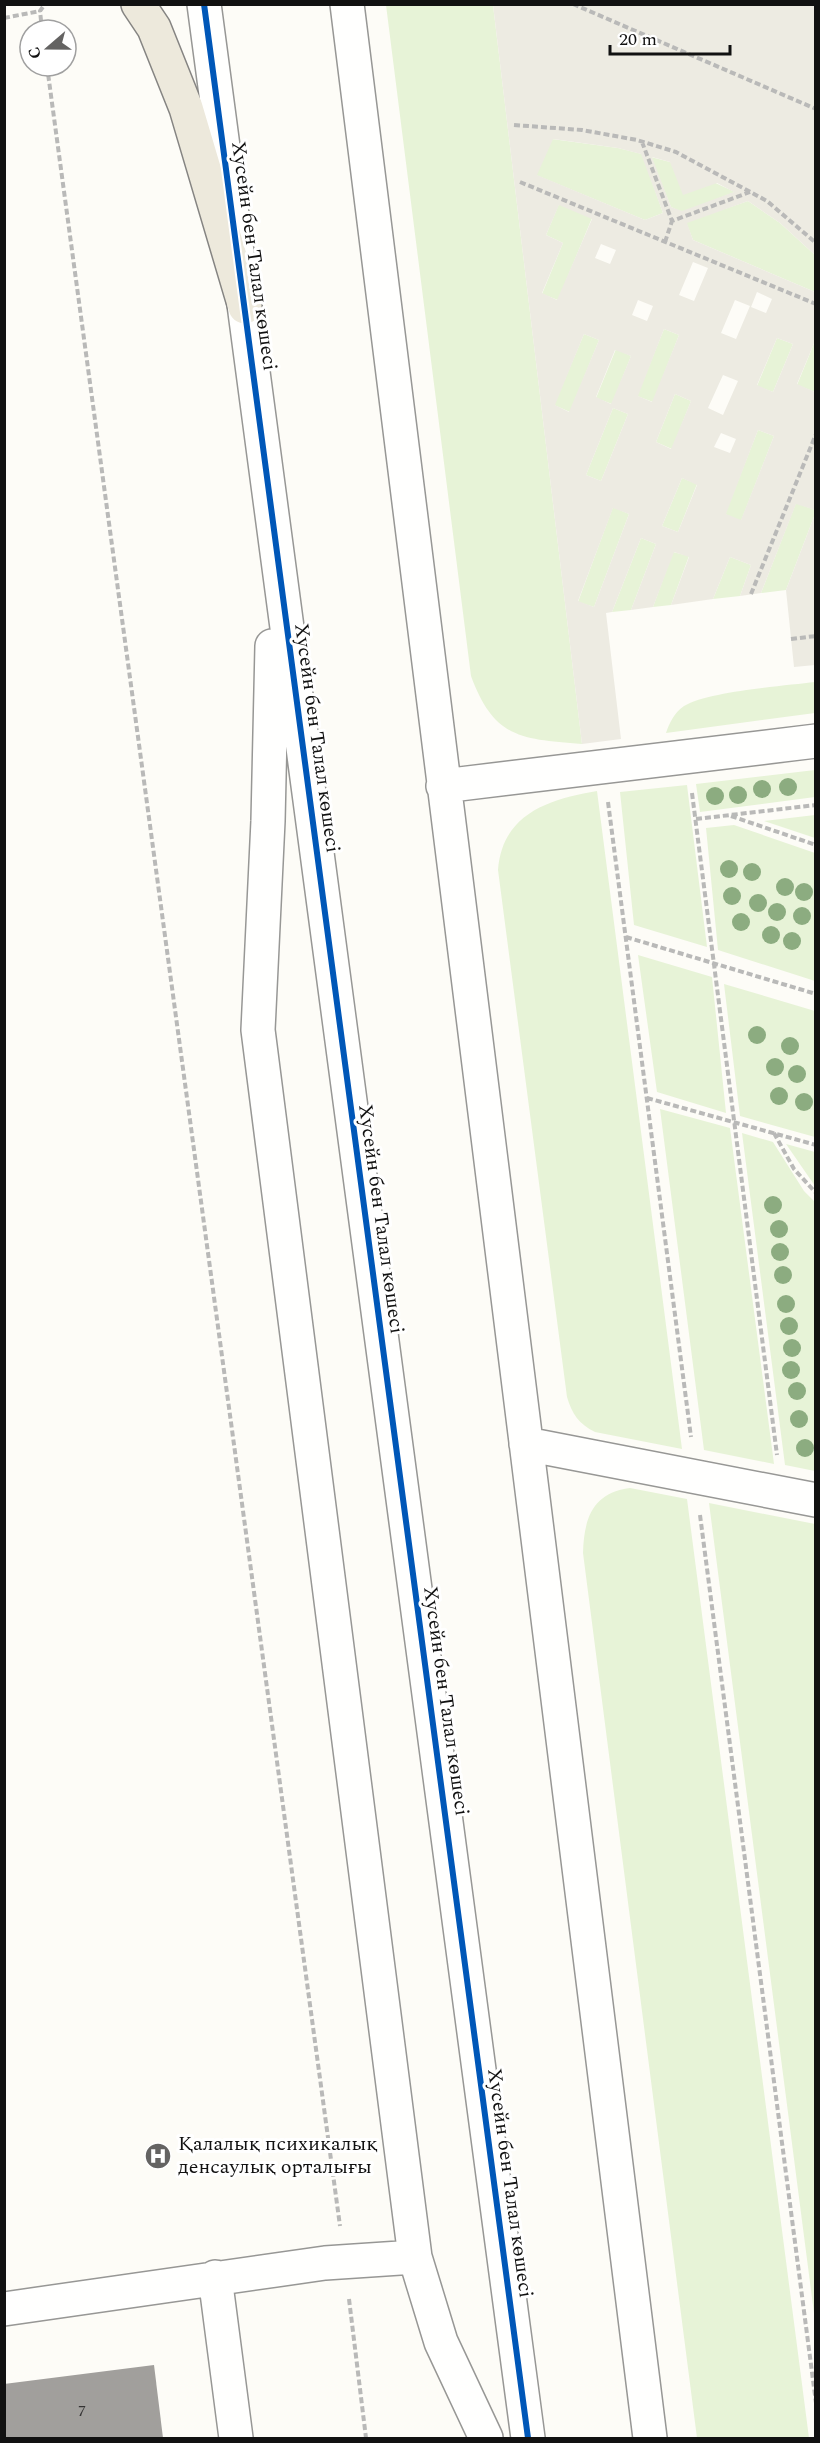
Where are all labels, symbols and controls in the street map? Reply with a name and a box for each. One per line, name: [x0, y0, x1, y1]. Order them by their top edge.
north arrow: [18, 18, 78, 78]
scale bar: [610, 18, 730, 56]
text: 20 m: [619, 26, 657, 53]
text: С: [22, 43, 48, 62]
street label: Хусейн бен Талал көшесі: [223, 139, 285, 373]
street label: Хусейн бен Талал көшесі: [286, 621, 348, 855]
street label: Хусейн бен Талал көшесі: [350, 1102, 412, 1336]
street label: Хусейн бен Талал көшесі: [415, 1584, 477, 1818]
street label: Хусейн бен Талал көшесі: [479, 2066, 541, 2300]
place label: Қалалық психикалық денсаулық орталығы: [178, 2129, 377, 2182]
hospital icon: Қалалық психикалық денсаулық орталығы: [143, 2141, 173, 2171]
house number: 7: [78, 2399, 86, 2423]

